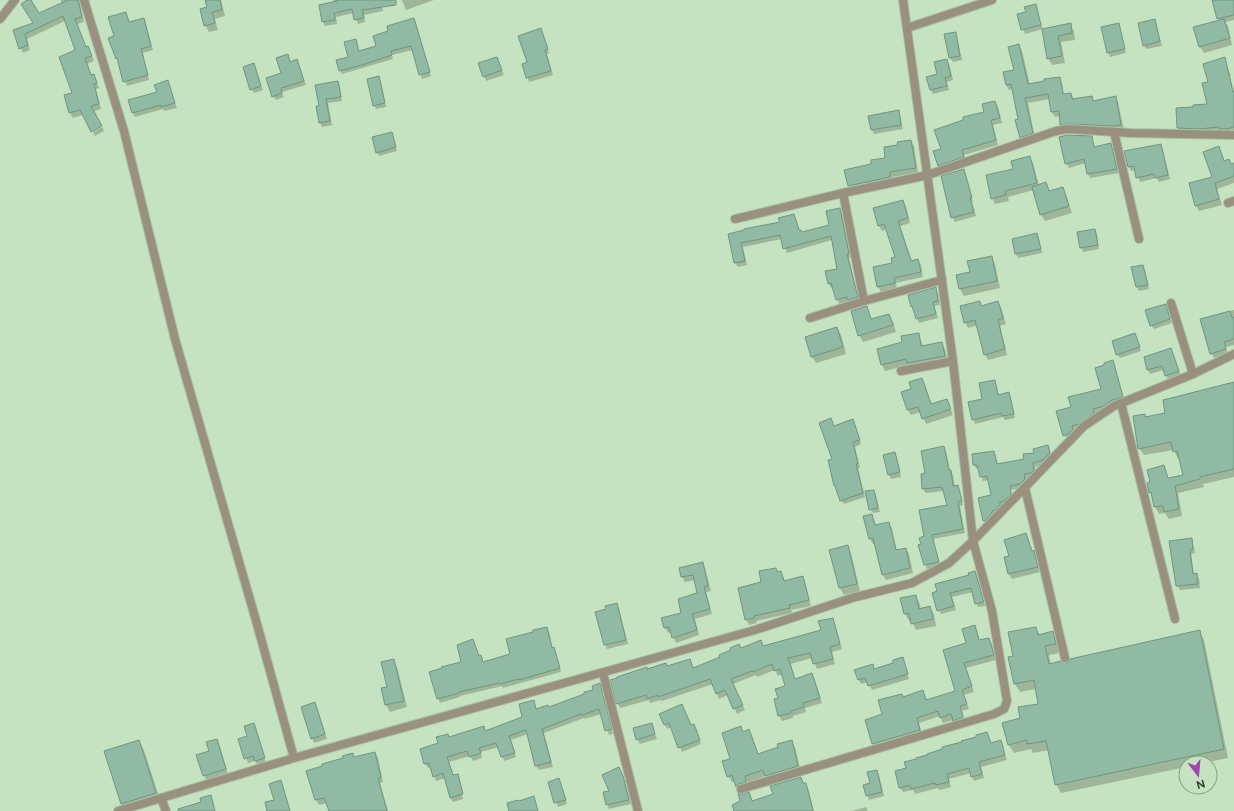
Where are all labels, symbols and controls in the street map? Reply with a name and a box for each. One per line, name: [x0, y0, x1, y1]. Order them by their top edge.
north arrow: [1178, 755, 1218, 795]
text: N: [1195, 777, 1207, 792]

